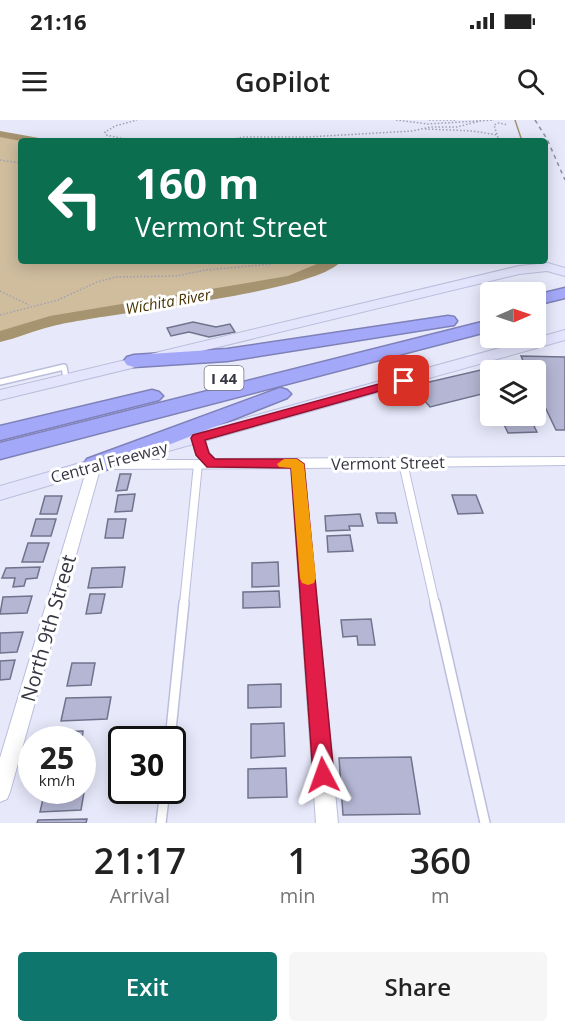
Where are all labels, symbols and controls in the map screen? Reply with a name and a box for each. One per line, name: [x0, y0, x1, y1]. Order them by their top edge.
text: 21:16: [30, 6, 87, 36]
text: GoPilot: [235, 63, 330, 100]
icon: menu: [18, 65, 51, 98]
icon: search: [514, 65, 547, 98]
text: 160 m: [135, 154, 259, 211]
icon: left: [36, 162, 114, 240]
text: Vermont Street: [135, 208, 327, 245]
north arrow: [480, 282, 546, 348]
map controls: [480, 282, 546, 426]
water label: Wichita River: [124, 284, 213, 318]
pin: [378, 355, 429, 406]
button: layers: [480, 360, 546, 426]
icon: arrive: [387, 364, 420, 397]
road number: I 44: [204, 366, 244, 390]
street label: Central Freeway: [48, 436, 171, 488]
street label: Vermont Street: [331, 451, 445, 475]
street label: North 9th Street: [14, 551, 82, 705]
speed limit sign: 30: [108, 726, 186, 804]
text: 25: [40, 737, 74, 778]
position arrow: [291, 743, 355, 807]
text: km/h: [39, 770, 75, 790]
text: 21:17: [94, 836, 186, 885]
text: 1: [287, 836, 308, 885]
text: 360: [409, 836, 471, 885]
text: Arrival: [110, 882, 170, 909]
text: min: [280, 882, 316, 909]
text: m: [431, 882, 450, 909]
button: Exit: [18, 952, 277, 1021]
button: Share: [289, 952, 547, 1021]

